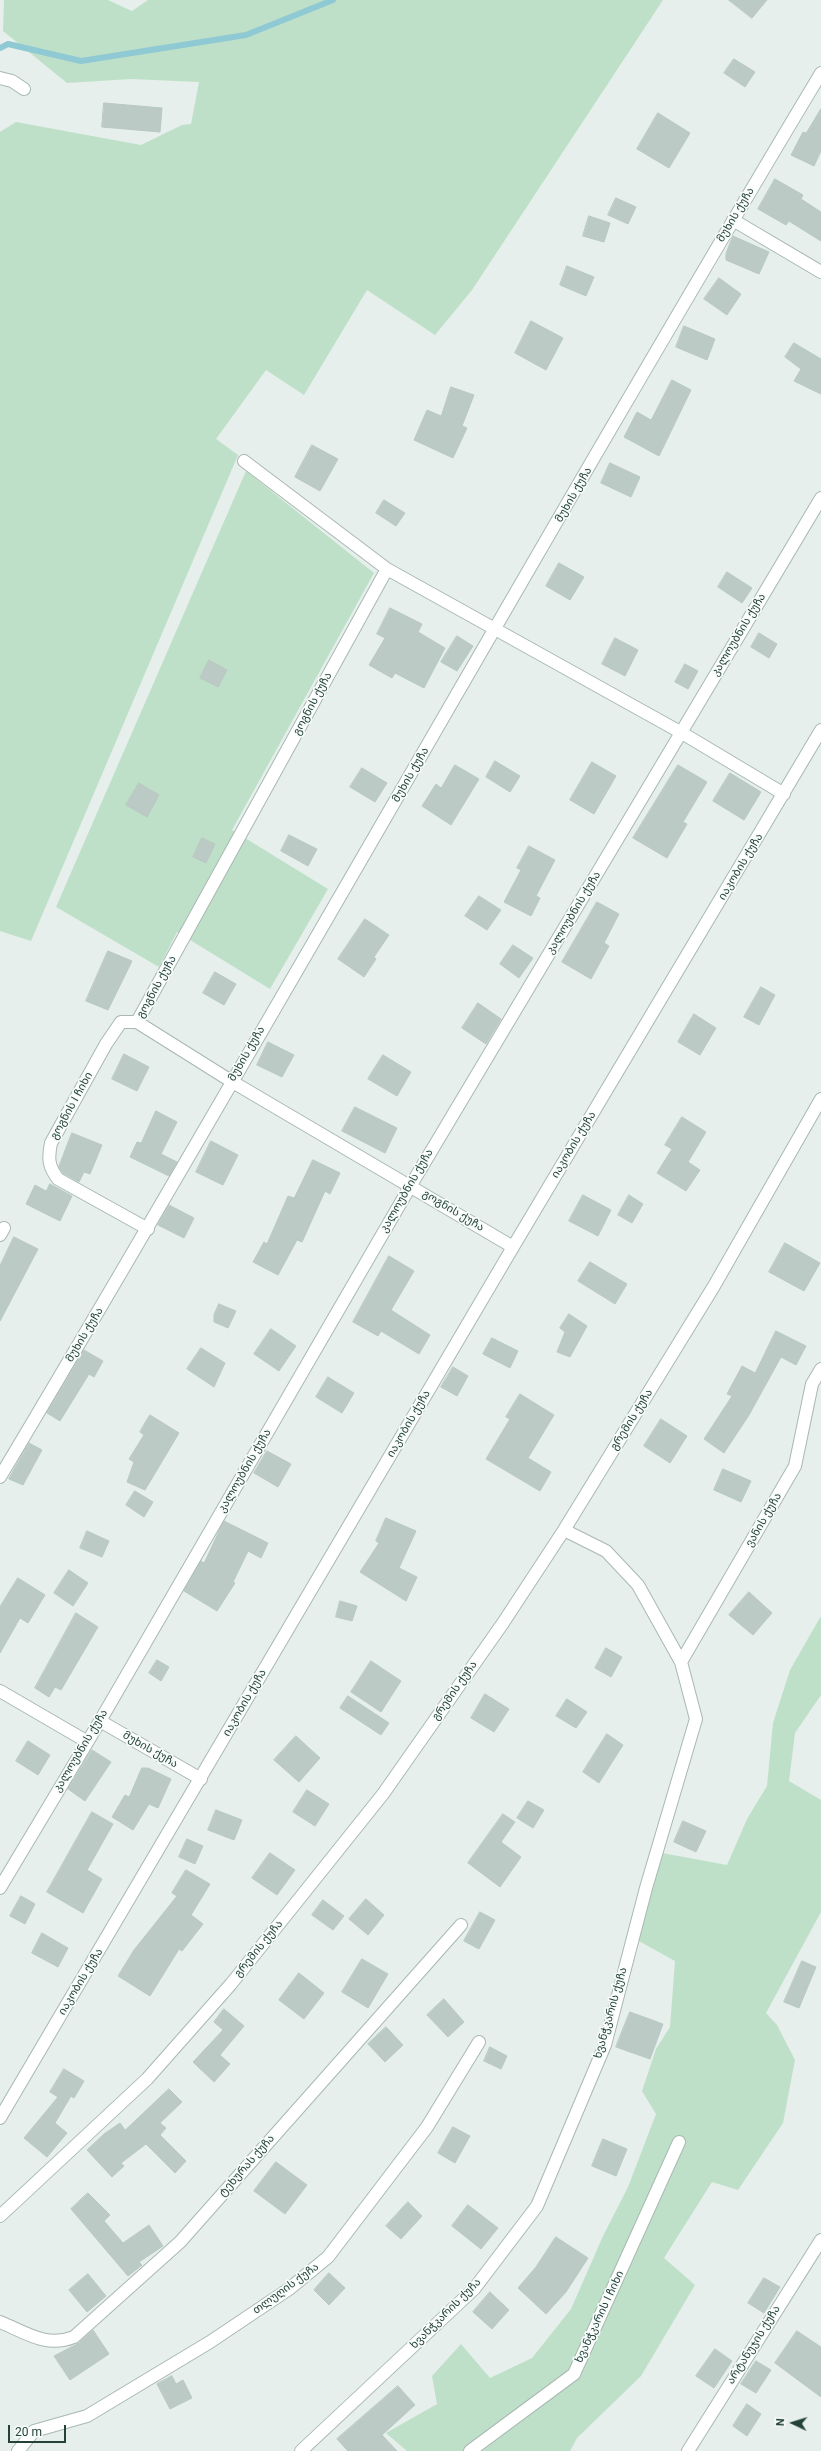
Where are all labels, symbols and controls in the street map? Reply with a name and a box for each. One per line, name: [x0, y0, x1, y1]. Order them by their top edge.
street label: მუხის ქუჩა: [715, 185, 757, 245]
street label: მუხის ქუჩა: [553, 465, 595, 525]
street label: კალოუბნის ქუჩა: [709, 591, 769, 679]
street label: გოგნის ქუჩა: [291, 670, 335, 738]
street label: მუხის ქუჩა: [390, 745, 432, 805]
street label: იაკობის ქუჩა: [716, 831, 766, 903]
street label: კალოუბნის ქუჩა: [544, 869, 604, 957]
street label: გოგნის ქუჩა: [134, 953, 180, 1021]
street label: მუხის ქუჩა: [226, 1024, 268, 1084]
street label: გოგნის I ჩიხი: [48, 1070, 96, 1142]
street label: იაკობის ქუჩა: [549, 1109, 599, 1181]
street label: კალოუბნის ქუჩა: [378, 1147, 436, 1235]
street label: გოგნის ქუჩა: [420, 1187, 486, 1235]
street label: მუხის ქუჩა: [64, 1305, 106, 1365]
street label: გრემის ქუჩა: [608, 1387, 656, 1453]
street label: იაკობის ქუჩა: [384, 1388, 434, 1460]
street label: კალოუბნის ქუჩა: [216, 1427, 274, 1515]
street label: ვანის ქუჩა: [743, 1491, 785, 1549]
street label: გრემის ქუჩა: [430, 1659, 480, 1723]
street label: იაკობის ქუჩა: [220, 1667, 270, 1739]
street label: კალოუბნის ქუჩა: [51, 1707, 111, 1795]
street label: მუხის ქუჩა: [120, 1729, 180, 1771]
street label: გრემის ქუჩა: [232, 1918, 286, 1980]
street label: იაკობის ქუჩა: [56, 1946, 106, 2018]
street label: ხვანჭკარის ქუჩა: [592, 1966, 630, 2060]
street label: ტეხურას ქუჩა: [216, 2132, 278, 2200]
street label: თლუღის ქუჩა: [250, 2261, 322, 2317]
street label: ხვანჭკარის I ჩიხი: [573, 2269, 627, 2365]
street label: ხვანჭკარის ქუჩა: [408, 2276, 484, 2352]
street label: არტანუჯის ქუჩა: [725, 2303, 783, 2387]
north arrow: [773, 2403, 813, 2443]
scale bar: [10, 2417, 68, 2443]
text: N: [774, 2418, 787, 2426]
text: 20 m: [15, 2425, 42, 2439]

